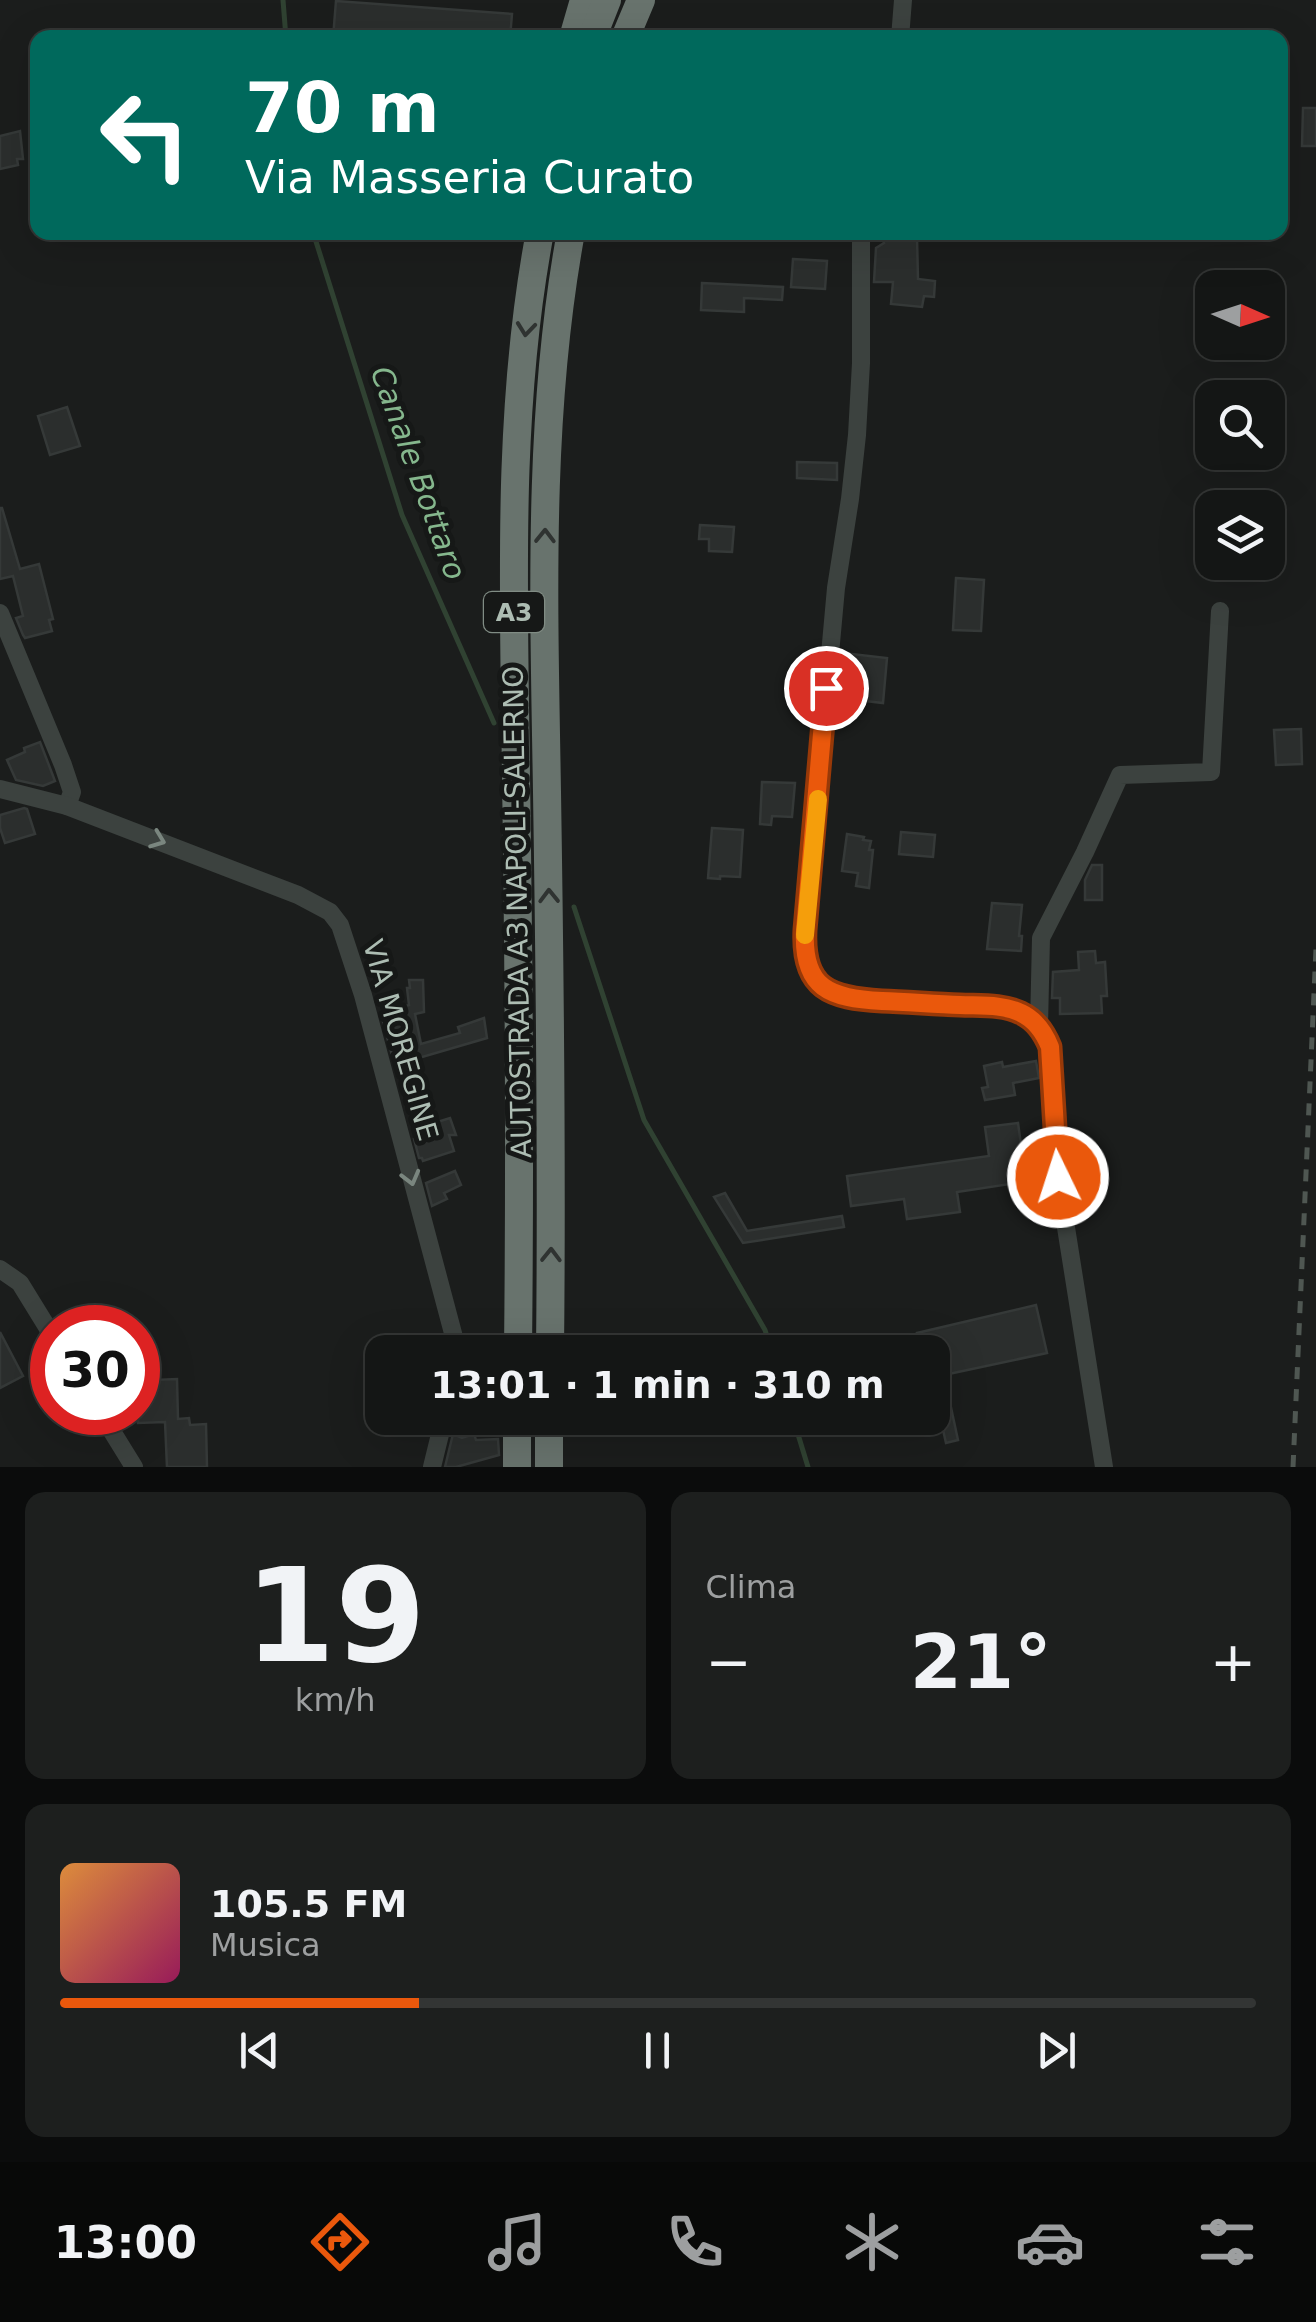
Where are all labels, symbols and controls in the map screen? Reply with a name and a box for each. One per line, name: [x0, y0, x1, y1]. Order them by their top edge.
text: 70 m: [245, 67, 440, 149]
icon: left: [80, 70, 210, 200]
text: Via Masseria Curato: [245, 151, 694, 204]
north arrow: [1195, 270, 1285, 360]
map controls: [1195, 270, 1285, 580]
one-way arrow: [516, 321, 538, 337]
water label: Canale Bottaro: [364, 361, 473, 584]
button: search: [1195, 380, 1285, 470]
button: layers: [1195, 490, 1285, 580]
one-way arrow: [535, 527, 556, 543]
road number: A3: [484, 592, 544, 632]
pin: [784, 646, 869, 731]
icon: arrive: [799, 661, 854, 716]
street label: AUTOSTRADA A3 NAPOLI-SALERNO: [497, 666, 538, 1158]
one-way arrow: [149, 828, 166, 849]
one-way arrow: [538, 887, 559, 903]
street label: VIA MOREGINE: [356, 936, 445, 1144]
position arrow: [1006, 1125, 1110, 1229]
one-way arrow: [400, 1169, 421, 1186]
one-way arrow: [540, 1247, 562, 1262]
speed limit sign: 30: [30, 1305, 160, 1435]
text: 13:01 · 1 min · 310 m: [430, 1363, 885, 1407]
text: 19: [245, 1540, 426, 1692]
text: Clima: [706, 1568, 796, 1606]
text: 21°: [910, 1618, 1052, 1706]
text: −: [706, 1630, 752, 1694]
text: +: [1210, 1630, 1256, 1694]
text: km/h: [295, 1681, 376, 1719]
text: 105.5 FM: [210, 1882, 407, 1926]
text: Musica: [210, 1926, 321, 1964]
icon: previous: [232, 2023, 287, 2078]
icon: pause: [630, 2023, 685, 2078]
icon: next: [1029, 2023, 1084, 2078]
icon: directions: [305, 2207, 375, 2277]
icon: music: [482, 2207, 552, 2277]
icon: phone: [660, 2207, 730, 2277]
icon: climate: [837, 2207, 907, 2277]
icon: car: [1015, 2207, 1085, 2277]
icon: filters: [1192, 2207, 1262, 2277]
text: 13:00: [54, 2216, 197, 2269]

